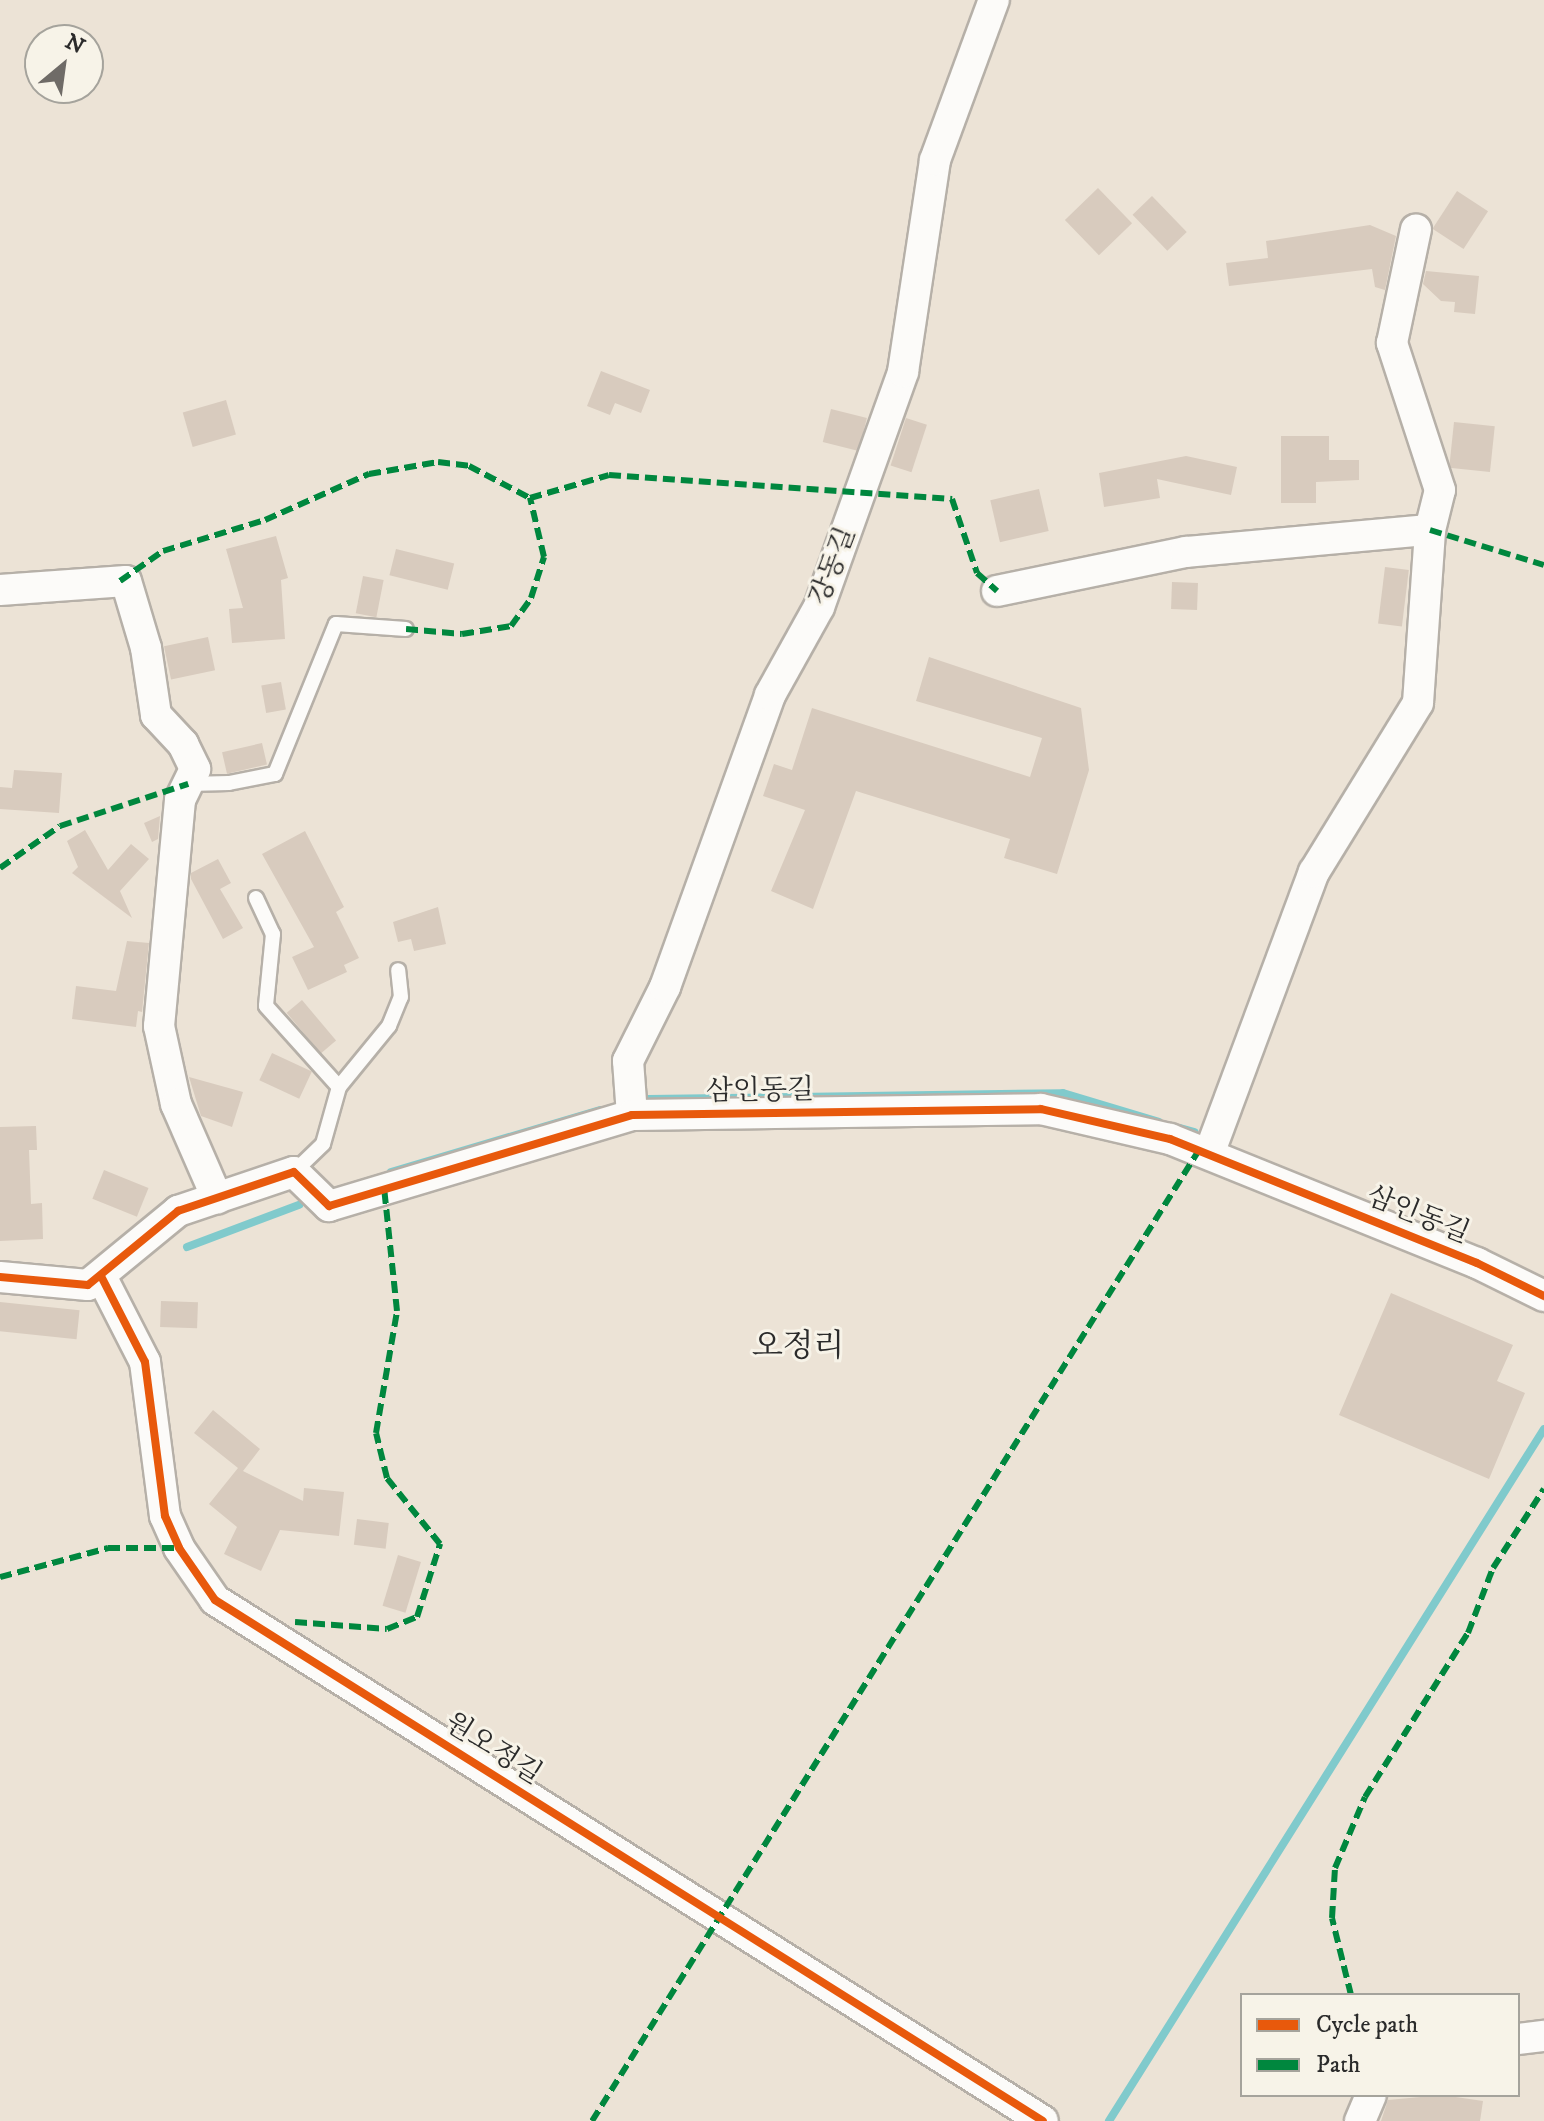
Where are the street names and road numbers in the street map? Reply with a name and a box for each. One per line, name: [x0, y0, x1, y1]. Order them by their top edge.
street label: 강동길: [803, 522, 863, 610]
street label: 삼인동길: [706, 1073, 814, 1109]
street label: 삼인동길: [1362, 1179, 1474, 1251]
street label: 원오정길: [438, 1706, 548, 1792]

